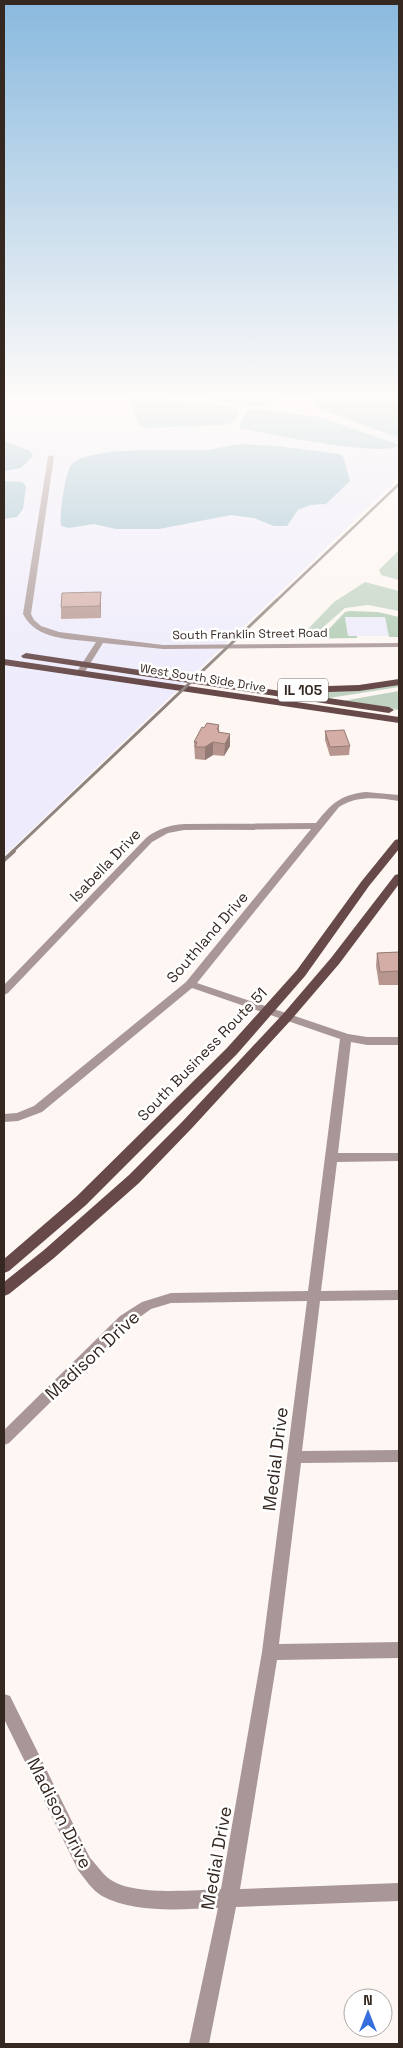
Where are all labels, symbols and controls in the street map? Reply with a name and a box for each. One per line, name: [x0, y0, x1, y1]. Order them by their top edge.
street label: South Franklin Street Road: [172, 625, 328, 643]
street label: West South Side Drive: [139, 660, 267, 696]
road number: IL 105: [278, 678, 328, 702]
street label: Isabella Drive: [65, 824, 145, 906]
street label: Southland Drive: [162, 887, 252, 987]
street label: South Business Route 51: [133, 983, 271, 1125]
street label: Madison Drive: [40, 1305, 144, 1405]
street label: Medial Drive: [257, 1406, 293, 1512]
street label: Madison Drive: [22, 1754, 98, 1872]
street label: Medial Drive: [196, 1804, 236, 1912]
north arrow: [343, 1988, 393, 2038]
text: N: [363, 1991, 373, 2009]

